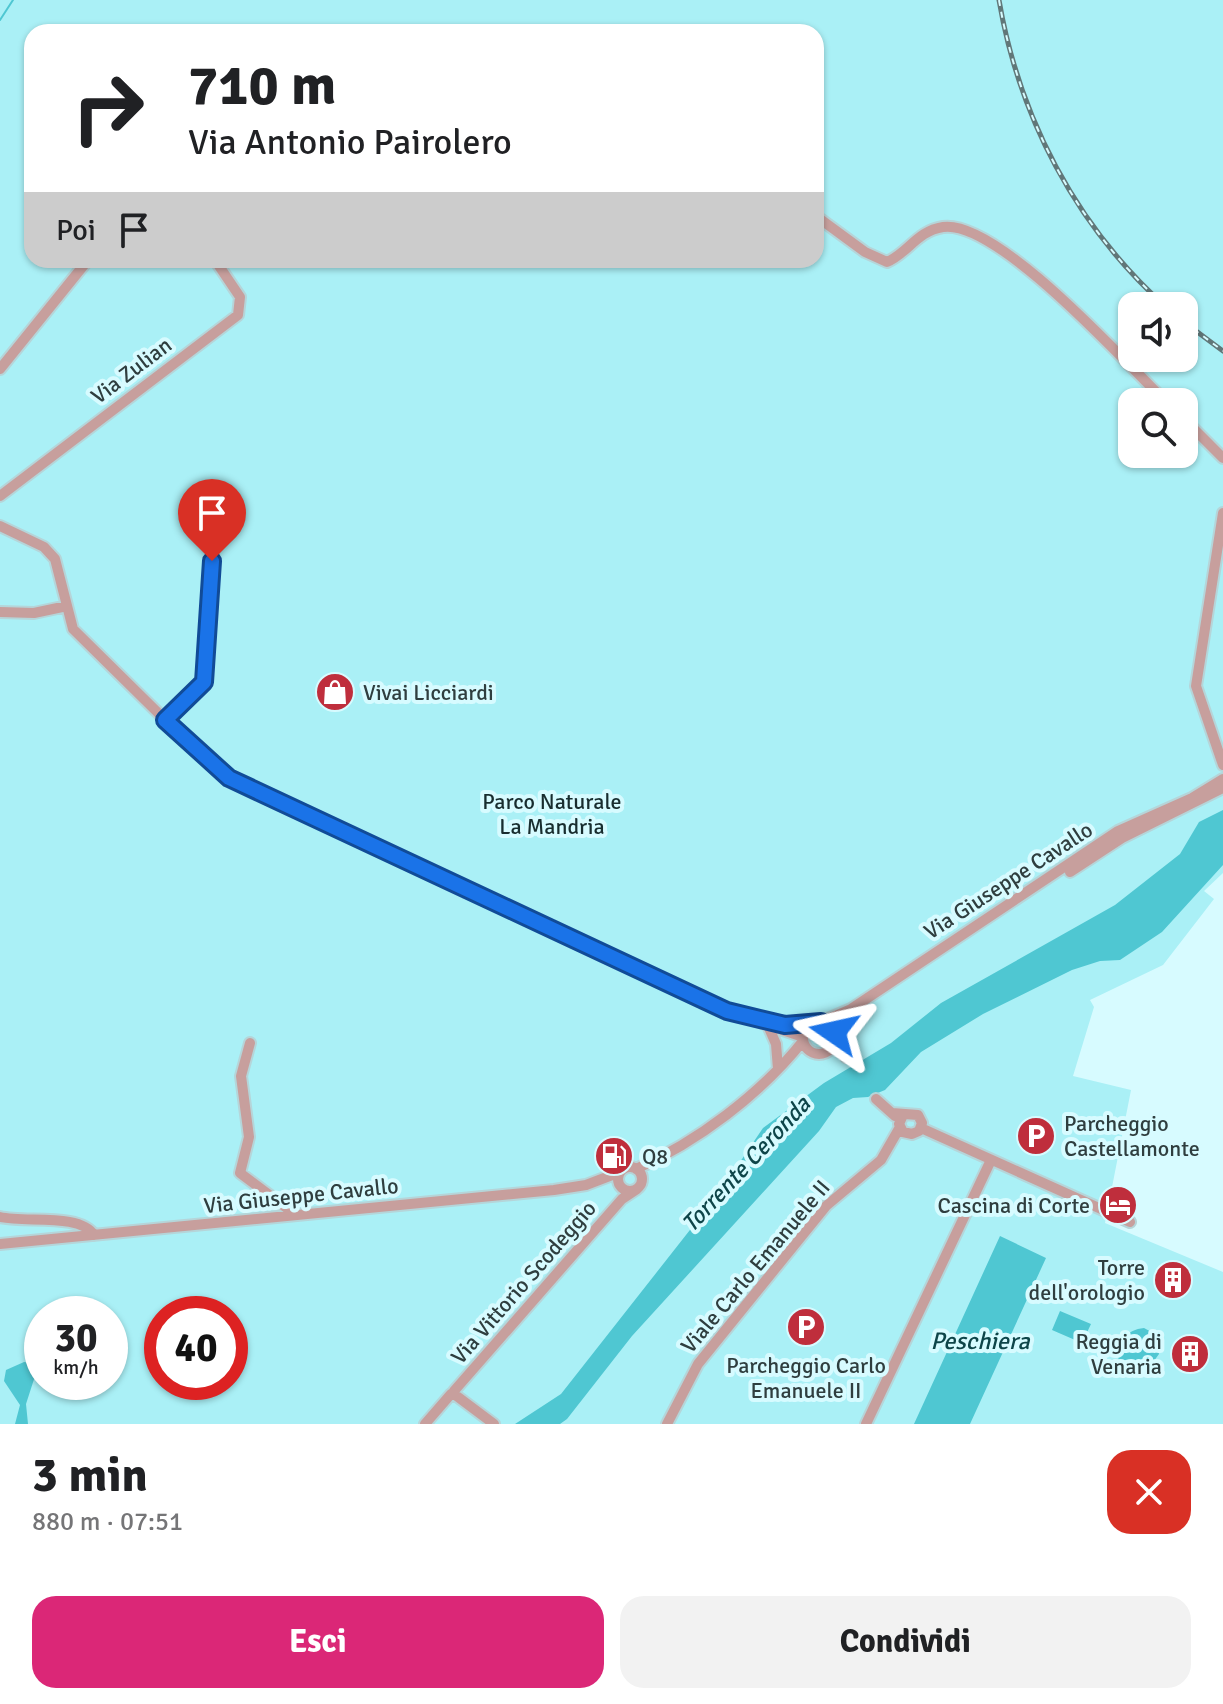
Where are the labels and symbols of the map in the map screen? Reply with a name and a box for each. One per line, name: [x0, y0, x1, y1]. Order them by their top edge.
street label: Via Zulian: [86, 331, 177, 409]
pin: [178, 479, 246, 561]
shop icon: Vivai Licciardi: [314, 671, 356, 713]
place label: Vivai Licciardi: [363, 679, 494, 706]
park label: Parco Naturale La Mandria: [482, 788, 622, 840]
street label: Via Giuseppe Cavallo: [919, 816, 1098, 945]
position arrow: [792, 990, 876, 1074]
water label: Torrente Ceronda: [675, 1089, 817, 1238]
place label: Parcheggio Castellamonte: [1064, 1110, 1200, 1162]
parking icon: Parcheggio Castellamonte: [1015, 1115, 1057, 1157]
fuel station icon: Q8: [593, 1135, 635, 1177]
place label: Q8: [642, 1143, 668, 1170]
street label: Via Giuseppe Cavallo: [202, 1172, 400, 1219]
street label: Viale Carlo Emanuele II: [675, 1174, 836, 1358]
hotel icon: Cascina di Corte: [1097, 1184, 1139, 1226]
place label: Cascina di Corte: [938, 1192, 1090, 1219]
street label: Via Vittorio Scodeggio: [445, 1195, 602, 1370]
place label: Torre dell'orologio: [1029, 1254, 1145, 1306]
building icon: Torre dell'orologio: [1152, 1259, 1194, 1301]
speed limit sign: 40: [144, 1296, 248, 1400]
parking icon: Parcheggio Carlo Emanuele II: [785, 1306, 827, 1348]
water label: Peschiera: [930, 1326, 1030, 1356]
place label: Reggia di Venaria: [1075, 1328, 1162, 1380]
building icon: Reggia di Venaria: [1169, 1333, 1211, 1375]
place label: Parcheggio Carlo Emanuele II: [726, 1352, 886, 1404]

